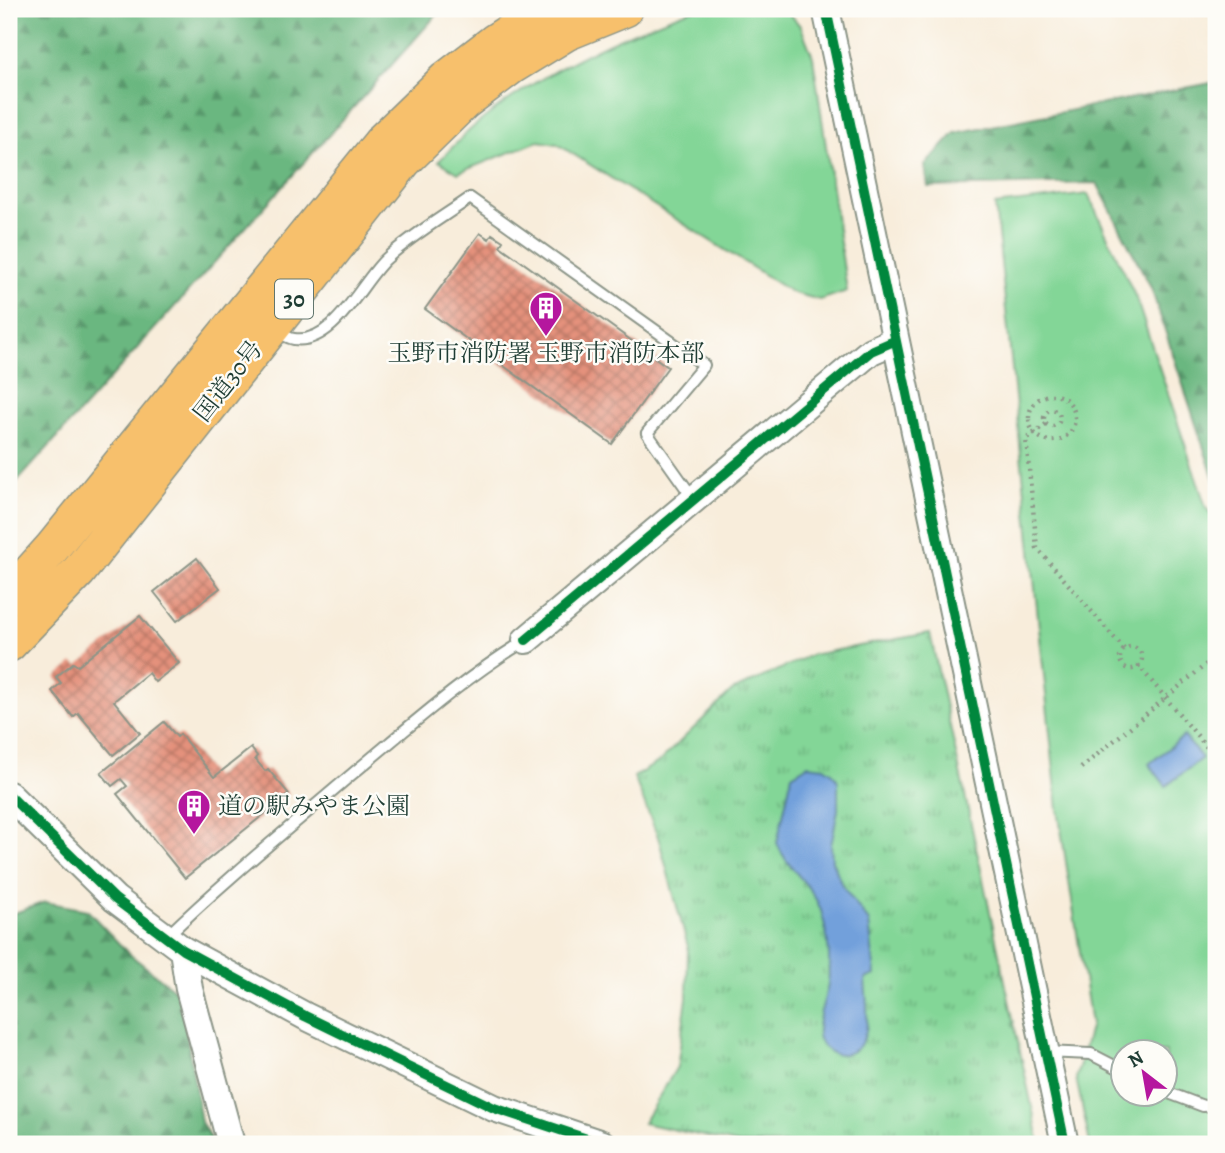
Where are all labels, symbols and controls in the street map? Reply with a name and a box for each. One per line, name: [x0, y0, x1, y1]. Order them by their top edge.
road number: 30: [275, 280, 313, 318]
building icon: 玉野市消防署 玉野市消防本部: [527, 289, 565, 338]
street label: 国道30号: [186, 334, 270, 428]
place label: 玉野市消防署 玉野市消防本部: [388, 337, 704, 369]
building icon: 道の駅みやま公園: [175, 787, 213, 836]
place label: 道の駅みやま公園: [218, 790, 410, 822]
north arrow: [1110, 1038, 1180, 1108]
text: N: [1123, 1044, 1149, 1074]

